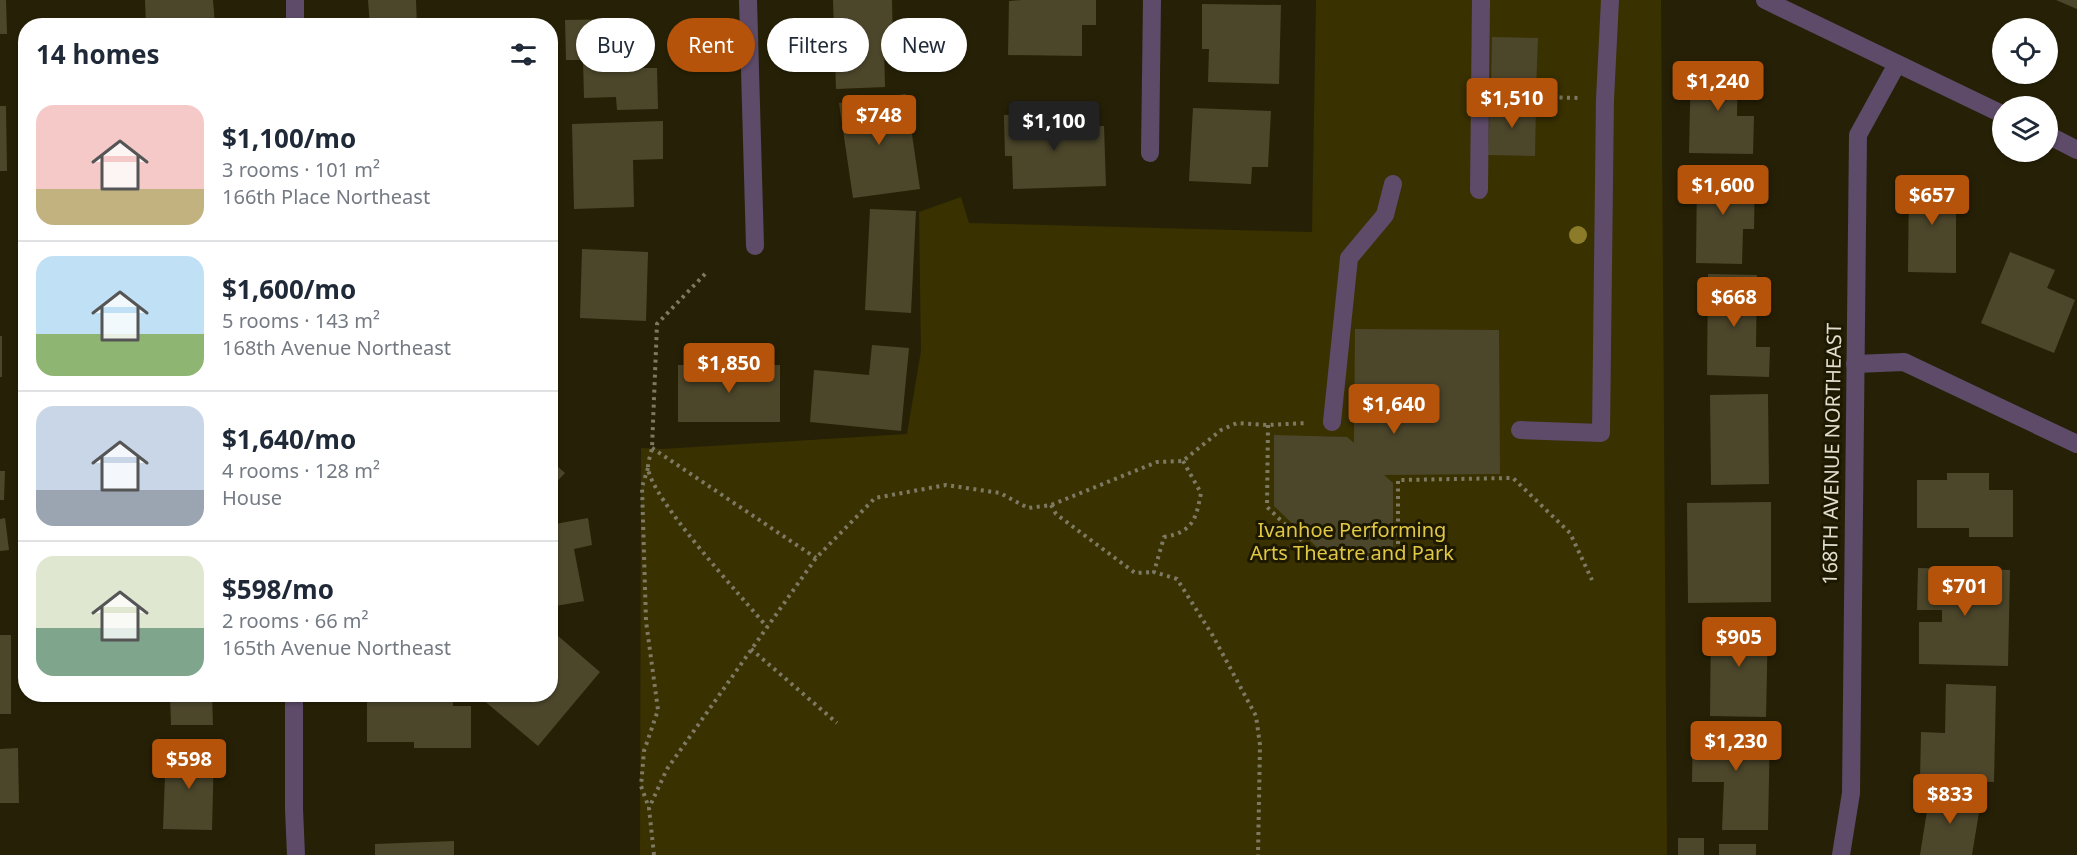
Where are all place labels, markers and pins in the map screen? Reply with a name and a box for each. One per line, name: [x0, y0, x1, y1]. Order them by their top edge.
pin: $1,240: [1669, 61, 1767, 112]
pin: $1,510: [1463, 78, 1561, 129]
pin: $748: [843, 95, 915, 146]
pin: $1,100: [1005, 101, 1103, 152]
pin: $1,600: [1674, 165, 1772, 216]
pin: $657: [1896, 175, 1968, 226]
pin: $668: [1698, 277, 1770, 328]
pin: $1,850: [680, 343, 778, 394]
pin: $1,640: [1345, 384, 1443, 435]
pin: $701: [1929, 566, 2001, 617]
pin: $905: [1703, 617, 1775, 668]
pin: $1,230: [1687, 721, 1785, 772]
pin: $598: [153, 739, 225, 790]
pin: $833: [1914, 774, 1986, 825]

